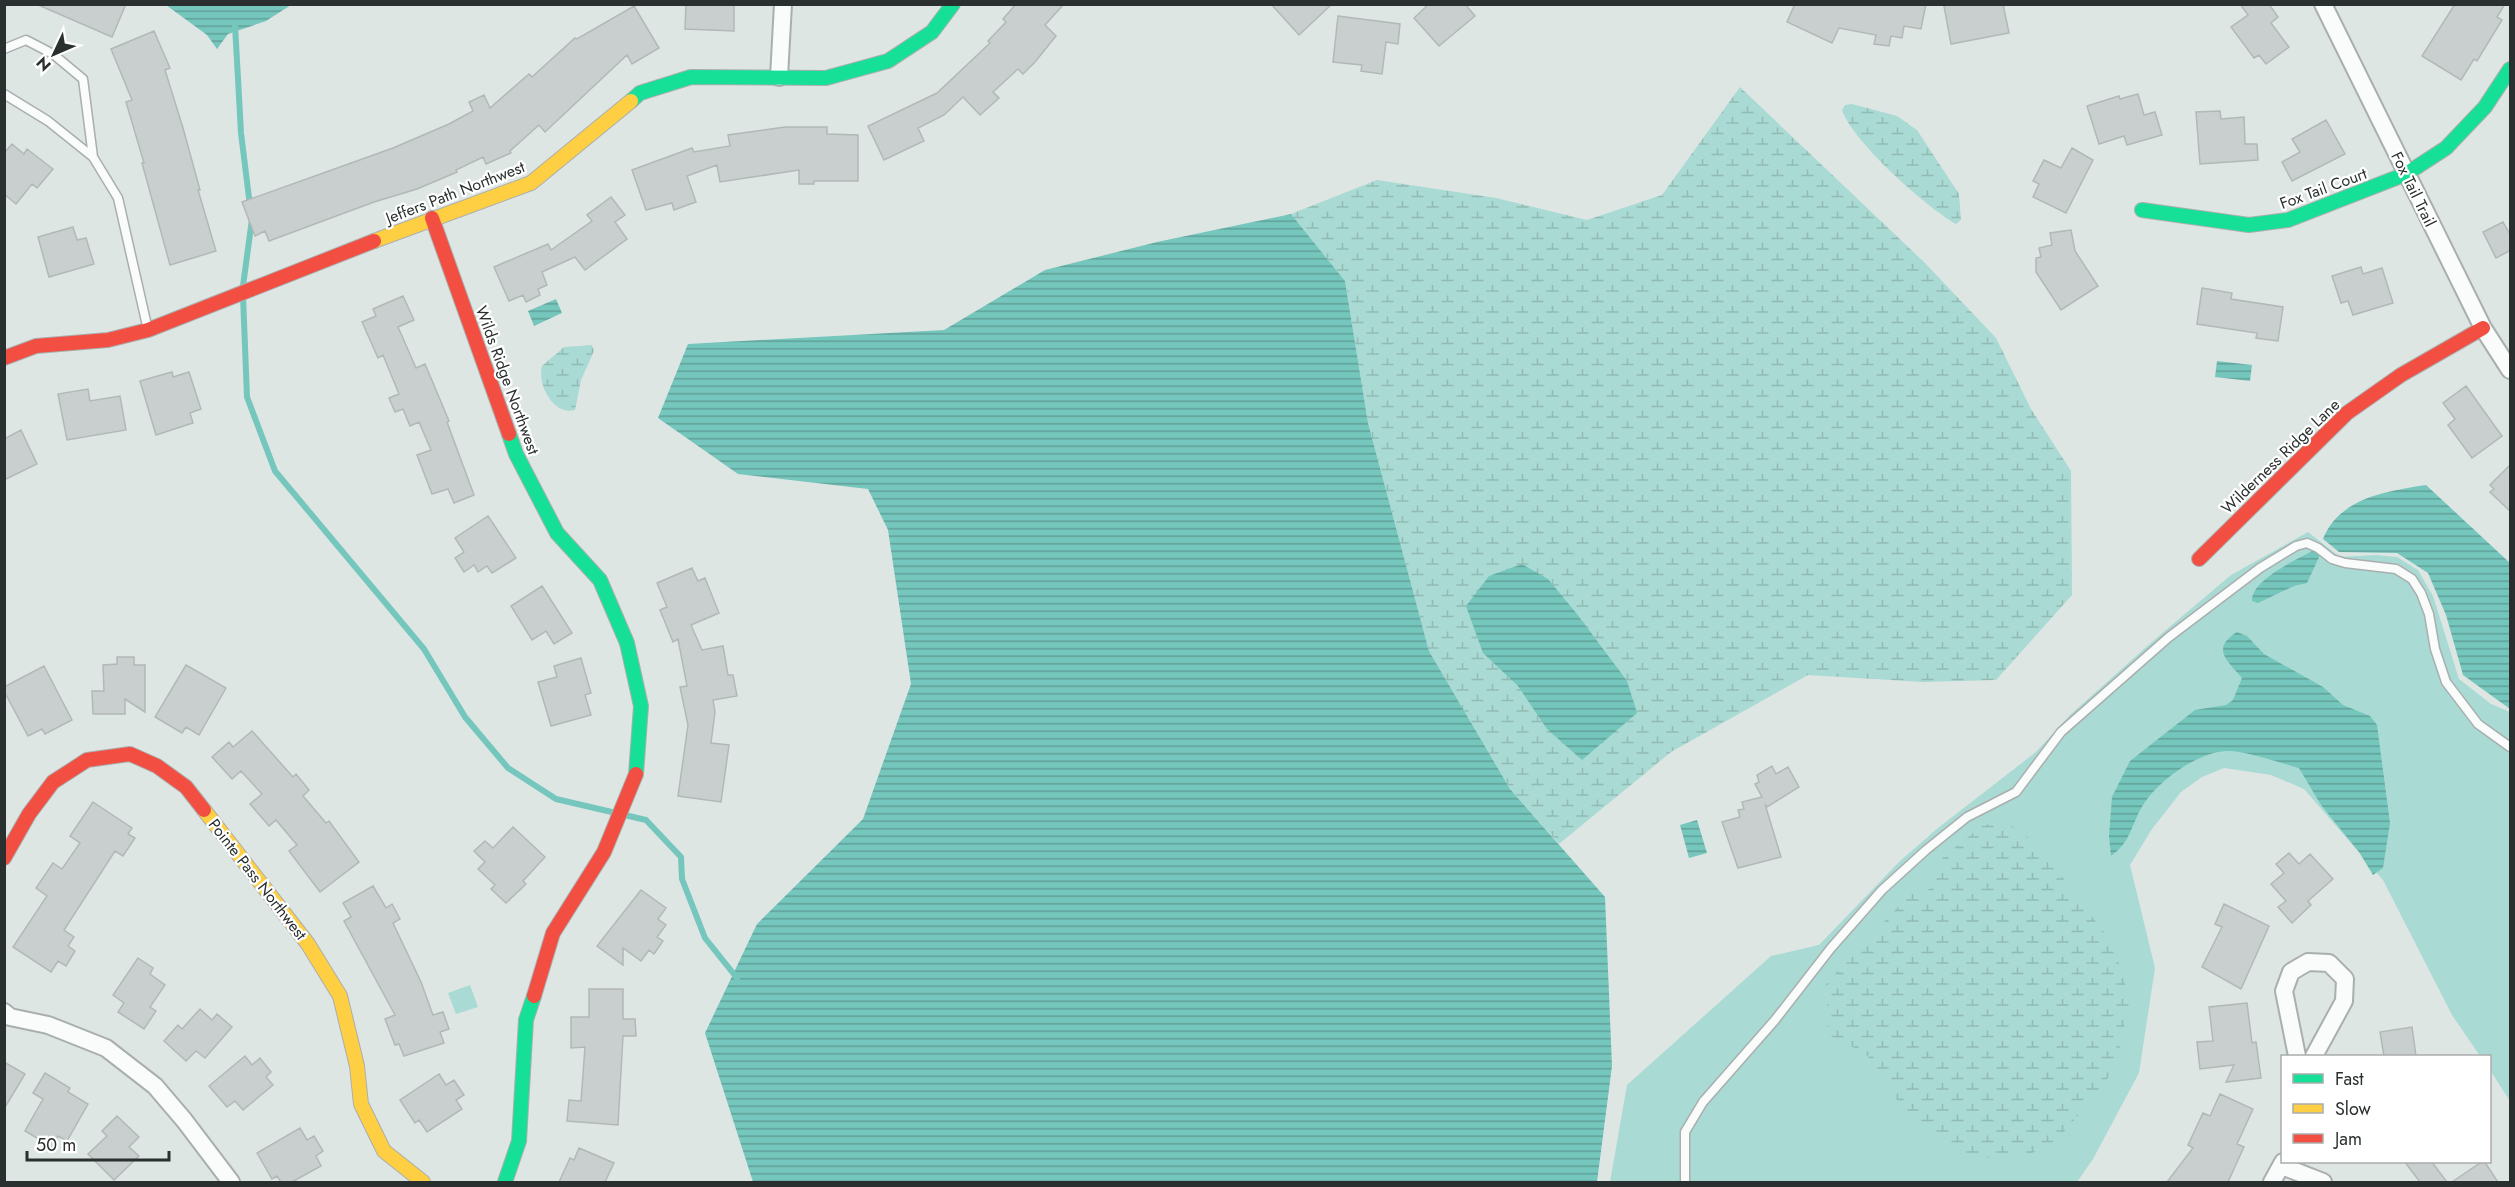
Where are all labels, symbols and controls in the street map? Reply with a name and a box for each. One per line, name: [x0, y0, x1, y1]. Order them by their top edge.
north arrow: [24, 24, 84, 84]
text: N: [31, 52, 56, 77]
street label: Fox Tail Trail: [2385, 148, 2442, 231]
street label: Jeffers Path Northwest: [380, 155, 528, 230]
street label: Fox Tail Court: [2276, 162, 2370, 215]
street label: Wilds Ridge Northwest: [470, 303, 545, 458]
street label: Wilderness Ridge Lane: [2216, 394, 2345, 519]
street label: Pointe Pass Northwest: [203, 814, 312, 945]
legend: [2281, 1055, 2491, 1163]
text: Fast: [2335, 1066, 2364, 1092]
text: Slow: [2335, 1096, 2372, 1122]
scale bar: [27, 1124, 170, 1162]
text: Jam: [2333, 1126, 2362, 1152]
text: 50 m: [36, 1132, 76, 1158]

